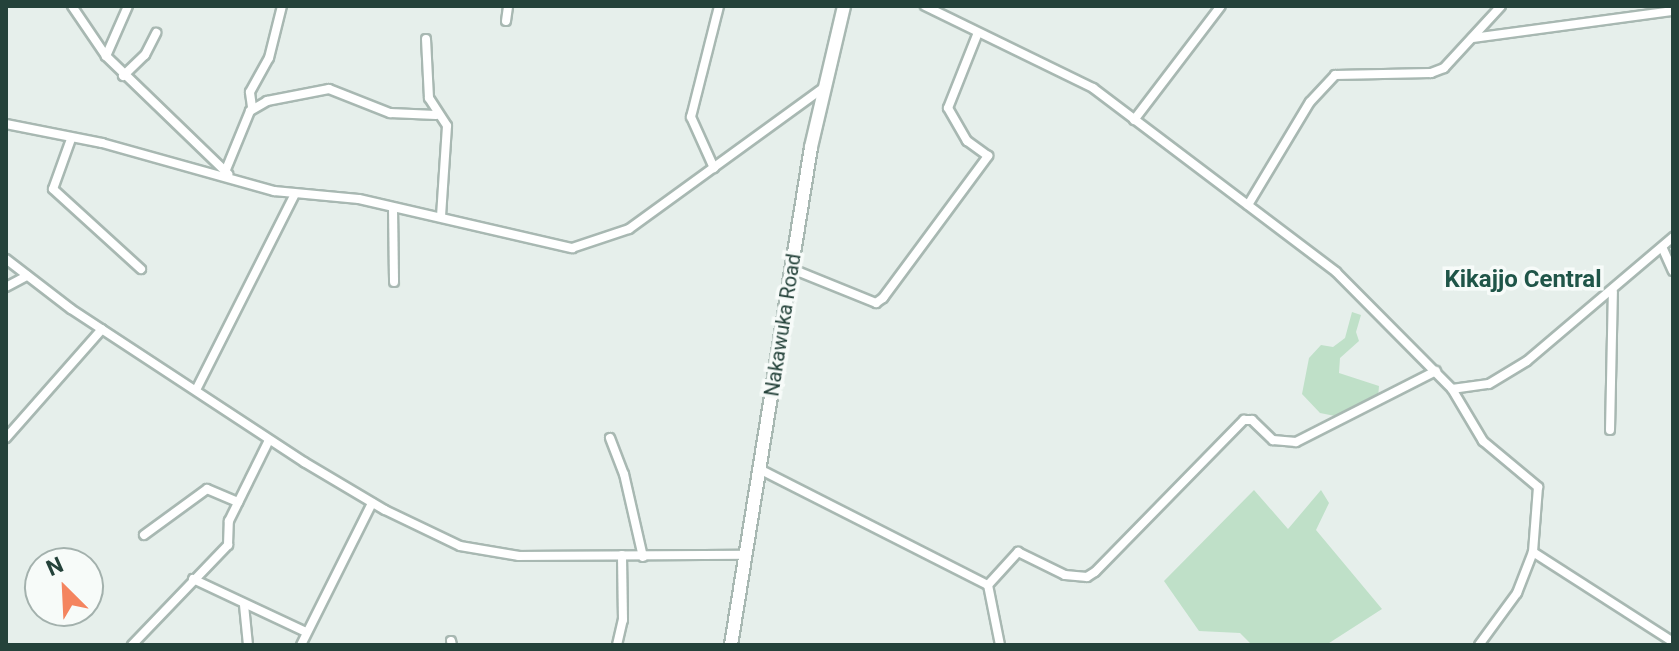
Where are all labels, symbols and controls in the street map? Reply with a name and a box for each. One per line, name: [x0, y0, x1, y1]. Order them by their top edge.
street label: Nakawuka Road: [760, 252, 806, 398]
district label: Kikajjo Central: [1444, 266, 1602, 294]
north arrow: [24, 547, 104, 627]
text: N: [43, 552, 67, 581]

